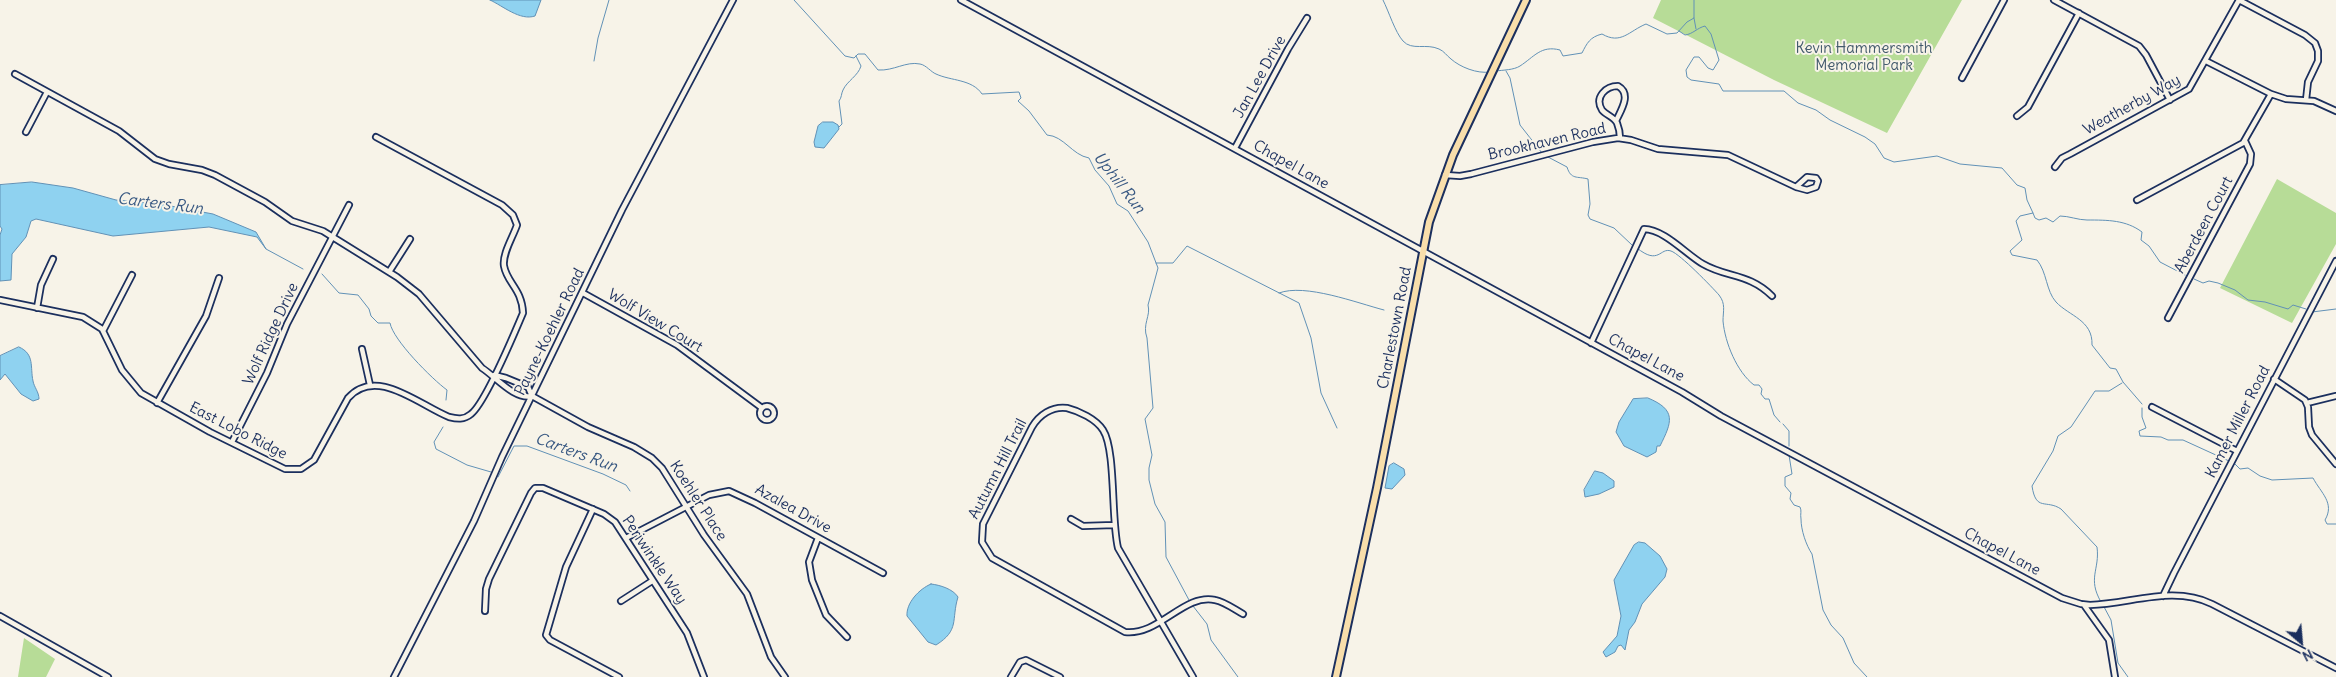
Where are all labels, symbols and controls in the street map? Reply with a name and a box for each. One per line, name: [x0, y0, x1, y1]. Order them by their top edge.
street label: Jan Lee Drive: [1230, 33, 1290, 121]
park label: Kevin Hammersmith Memorial Park: [1796, 40, 1932, 75]
street label: Weatherby Way: [2080, 71, 2184, 139]
street label: Brookhaven Road: [1486, 120, 1608, 164]
street label: Chapel Lane: [1250, 137, 1332, 193]
water label: Uphill Run: [1089, 149, 1149, 217]
street label: Aberdeen Court: [2171, 173, 2237, 277]
water label: Carters Run: [116, 189, 204, 219]
street label: Payne-Koehler Road: [511, 265, 589, 399]
street label: Charlestown Road: [1374, 265, 1416, 391]
street label: Wolf Ridge Drive: [239, 280, 303, 388]
street label: Wolf View Court: [604, 286, 706, 356]
street label: Chapel Lane: [1605, 330, 1687, 386]
street label: Kamer Miller Road: [2202, 363, 2274, 481]
street label: East Lobo Ridge: [186, 399, 290, 463]
street label: Autumn Hill Trail: [965, 416, 1031, 522]
water label: Carters Run: [532, 429, 620, 477]
street label: Koehler Place: [665, 458, 731, 544]
street label: Azalea Drive: [752, 481, 834, 537]
street label: Periwinkle Way: [618, 512, 690, 608]
street label: Chapel Lane: [1961, 524, 2043, 580]
north arrow: [2276, 617, 2326, 667]
text: N: [2299, 645, 2316, 666]

